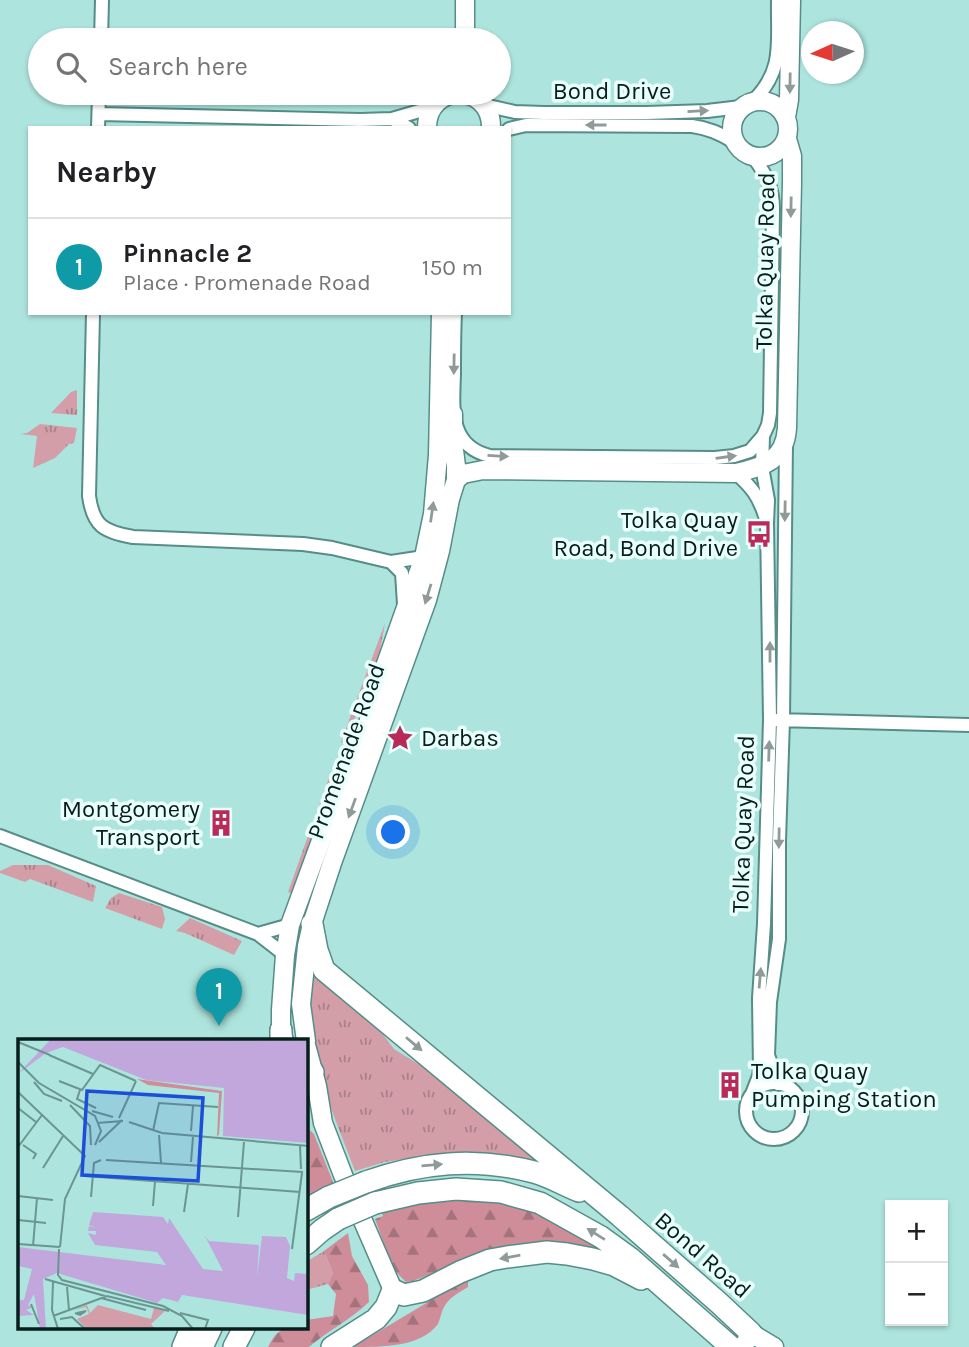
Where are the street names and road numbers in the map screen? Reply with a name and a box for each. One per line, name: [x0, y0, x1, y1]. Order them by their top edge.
street label: Bond Drive: [553, 77, 671, 105]
street label: Tolka Quay Road: [749, 172, 781, 350]
street label: Promenade Road: [301, 659, 391, 843]
street label: Tolka Quay Road: [726, 735, 760, 913]
street label: Bond Road: [649, 1206, 757, 1304]

